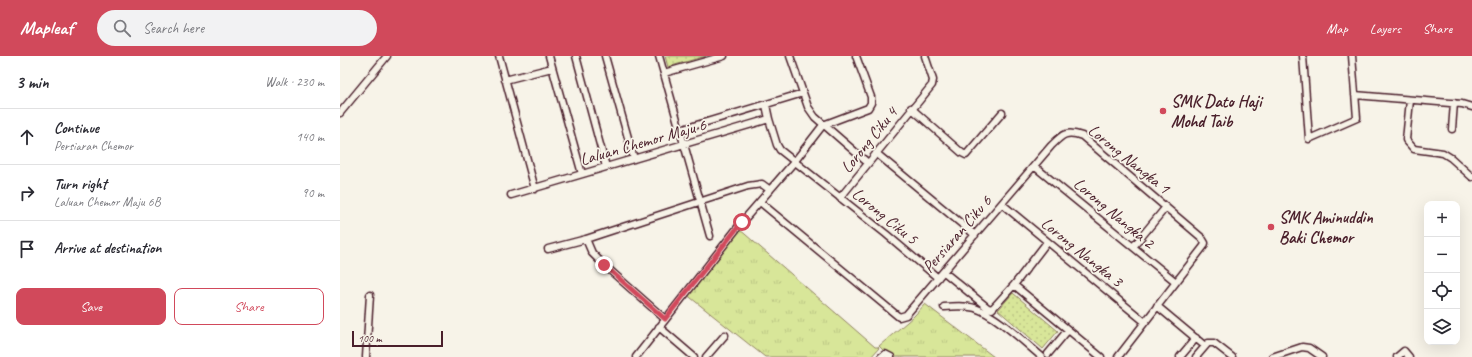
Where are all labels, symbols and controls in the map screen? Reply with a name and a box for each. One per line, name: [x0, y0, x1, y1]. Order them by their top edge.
search box: [97, 10, 377, 46]
text: Mapleaf: [20, 16, 73, 40]
icon: search: [111, 17, 133, 39]
text: Search here: [143, 19, 204, 38]
text: Map: [1326, 20, 1348, 37]
text: Layers: [1370, 20, 1401, 37]
text: Share: [1423, 20, 1452, 37]
text: 3 min: [16, 72, 49, 93]
text: Walk · 230 m: [265, 74, 324, 90]
place label: SMK Dato Haji Mohd Taib: [1171, 91, 1264, 132]
street label: Lorong Ciku 4: [836, 101, 903, 177]
marker: SMK Dato Haji Mohd Taib: [1158, 106, 1168, 116]
street label: Laluan Chemor Maju 6: [577, 114, 710, 170]
text: Continue: [54, 119, 99, 138]
street label: Lorong Nangka 1: [1084, 120, 1175, 199]
icon: ahead: [16, 126, 38, 148]
text: 140 m: [296, 129, 324, 145]
text: Persiaran Chemor: [54, 138, 133, 154]
street label: Lorong Nangka 2: [1069, 173, 1160, 254]
text: Turn right: [54, 175, 107, 194]
icon: right: [16, 182, 38, 204]
street label: Lorong Ciku 5: [848, 183, 923, 250]
text: 90 m: [302, 185, 324, 201]
street label: Persiaran Ciku 6: [918, 190, 997, 277]
text: Laluan Chemor Maju 6B: [54, 194, 160, 210]
map controls: [1424, 201, 1460, 345]
button: +: [1424, 201, 1460, 237]
place label: SMK Aminuddin Baki Chemor: [1279, 207, 1374, 248]
route start: [733, 213, 751, 231]
street label: Lorong Nangka 3: [1037, 213, 1128, 292]
marker: SMK Aminuddin Baki Chemor: [1266, 222, 1276, 232]
button: −: [1424, 237, 1460, 273]
icon: arrive: [16, 238, 38, 260]
text: Arrive at destination: [54, 239, 161, 258]
route end: [595, 256, 613, 274]
button: locate: [1424, 273, 1460, 309]
button: Save: [16, 288, 166, 325]
button: Share: [174, 288, 324, 325]
button: layers: [1424, 309, 1460, 345]
scale bar: [352, 329, 443, 348]
text: 100 m: [358, 331, 382, 345]

